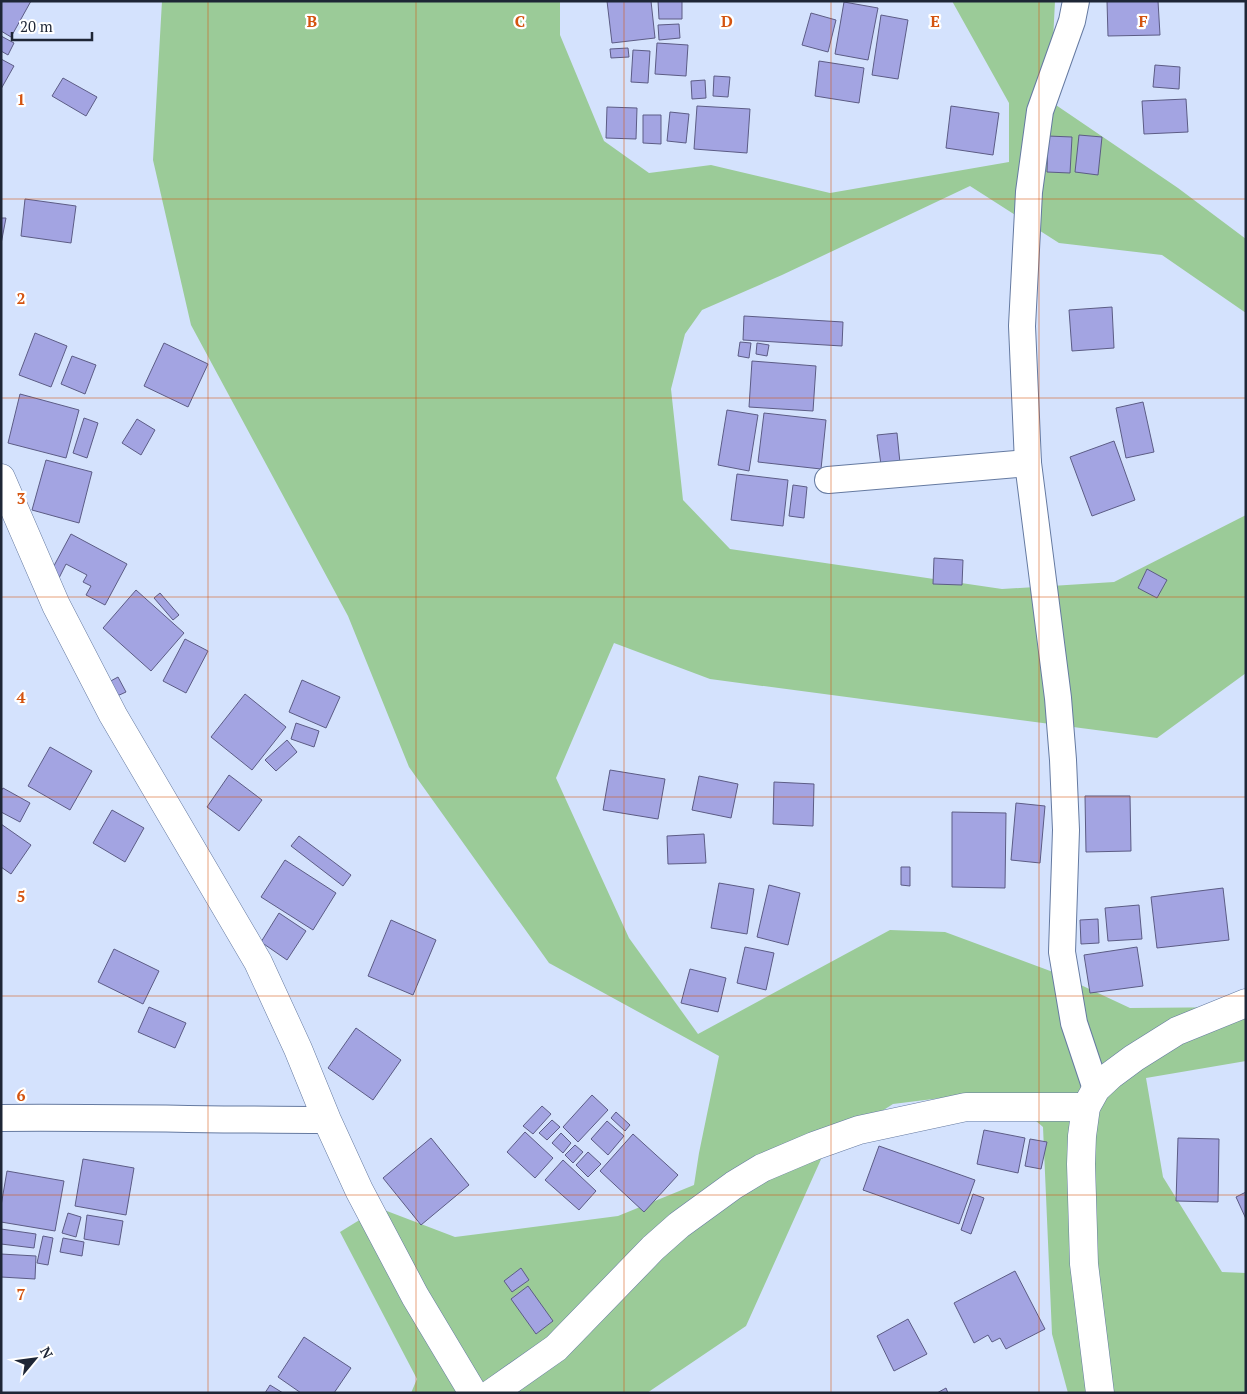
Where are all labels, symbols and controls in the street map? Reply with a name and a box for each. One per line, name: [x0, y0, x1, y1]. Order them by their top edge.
scale bar: [12, 10, 92, 42]
text: B: [307, 10, 317, 32]
text: C: [515, 10, 525, 32]
text: D: [721, 10, 733, 32]
text: E: [930, 10, 940, 32]
text: F: [1138, 10, 1148, 32]
text: 20 m: [20, 16, 53, 36]
text: 1: [16, 88, 26, 110]
text: 2: [16, 287, 26, 309]
text: 3: [16, 487, 26, 509]
text: 4: [16, 686, 26, 708]
text: 5: [16, 885, 26, 907]
text: 6: [16, 1084, 26, 1106]
text: 7: [16, 1283, 26, 1305]
north arrow: [10, 1334, 60, 1384]
text: N: [36, 1343, 58, 1362]

